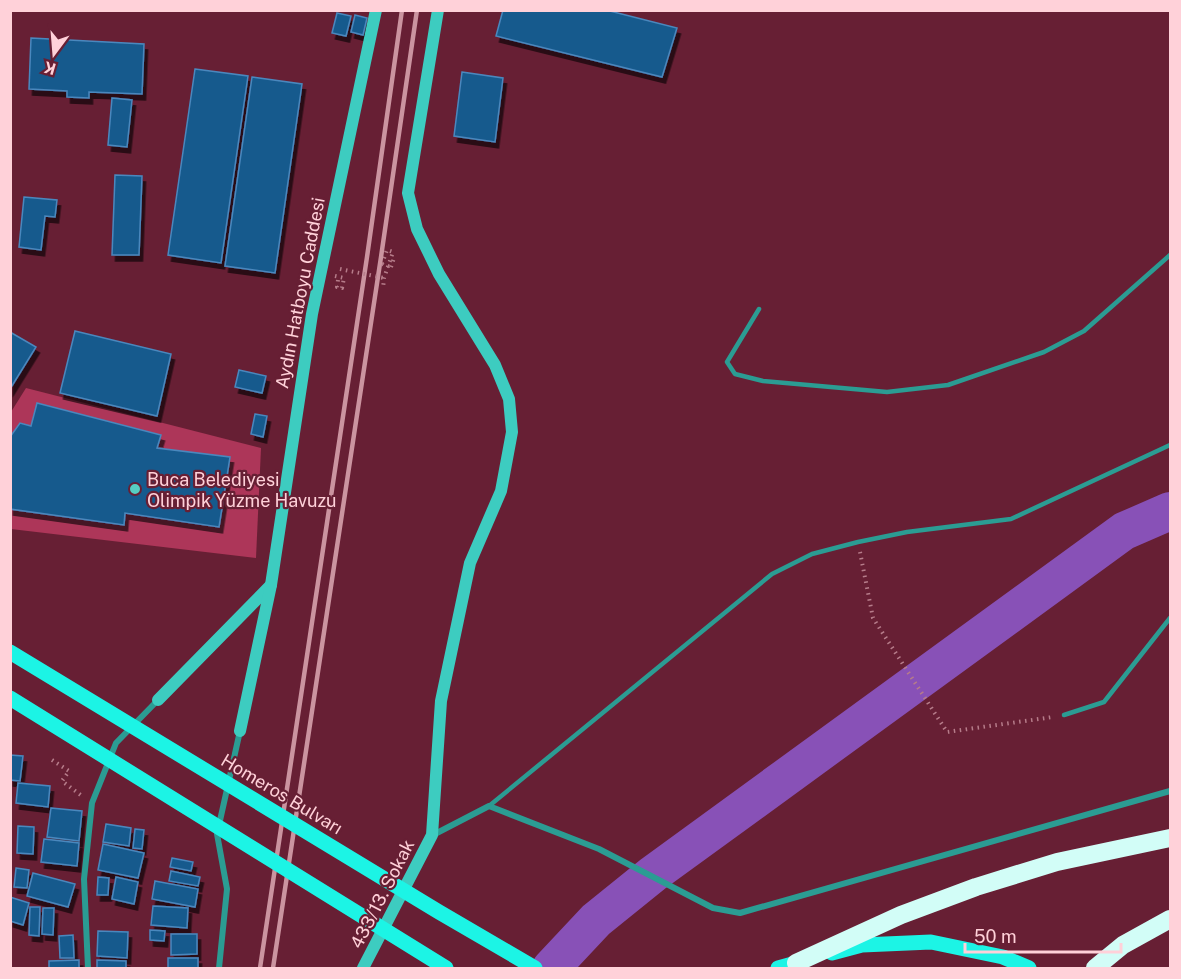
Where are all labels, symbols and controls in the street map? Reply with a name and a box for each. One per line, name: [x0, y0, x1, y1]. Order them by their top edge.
north arrow: [24, 24, 84, 84]
text: K: [41, 57, 58, 79]
street label: Aydın Hatboyu Caddesi: [271, 196, 329, 390]
place label: Buca Belediyesi Olimpik Yüzme Havuzu: [147, 469, 337, 511]
marker: Buca Belediyesi Olimpik Yüzme Havuzu: [128, 482, 142, 496]
street label: Homeros Bulvarı: [217, 749, 347, 839]
street label: 433/13. Sokak: [346, 836, 418, 952]
scale bar: [965, 916, 1121, 954]
text: 50 m: [974, 926, 1017, 947]

